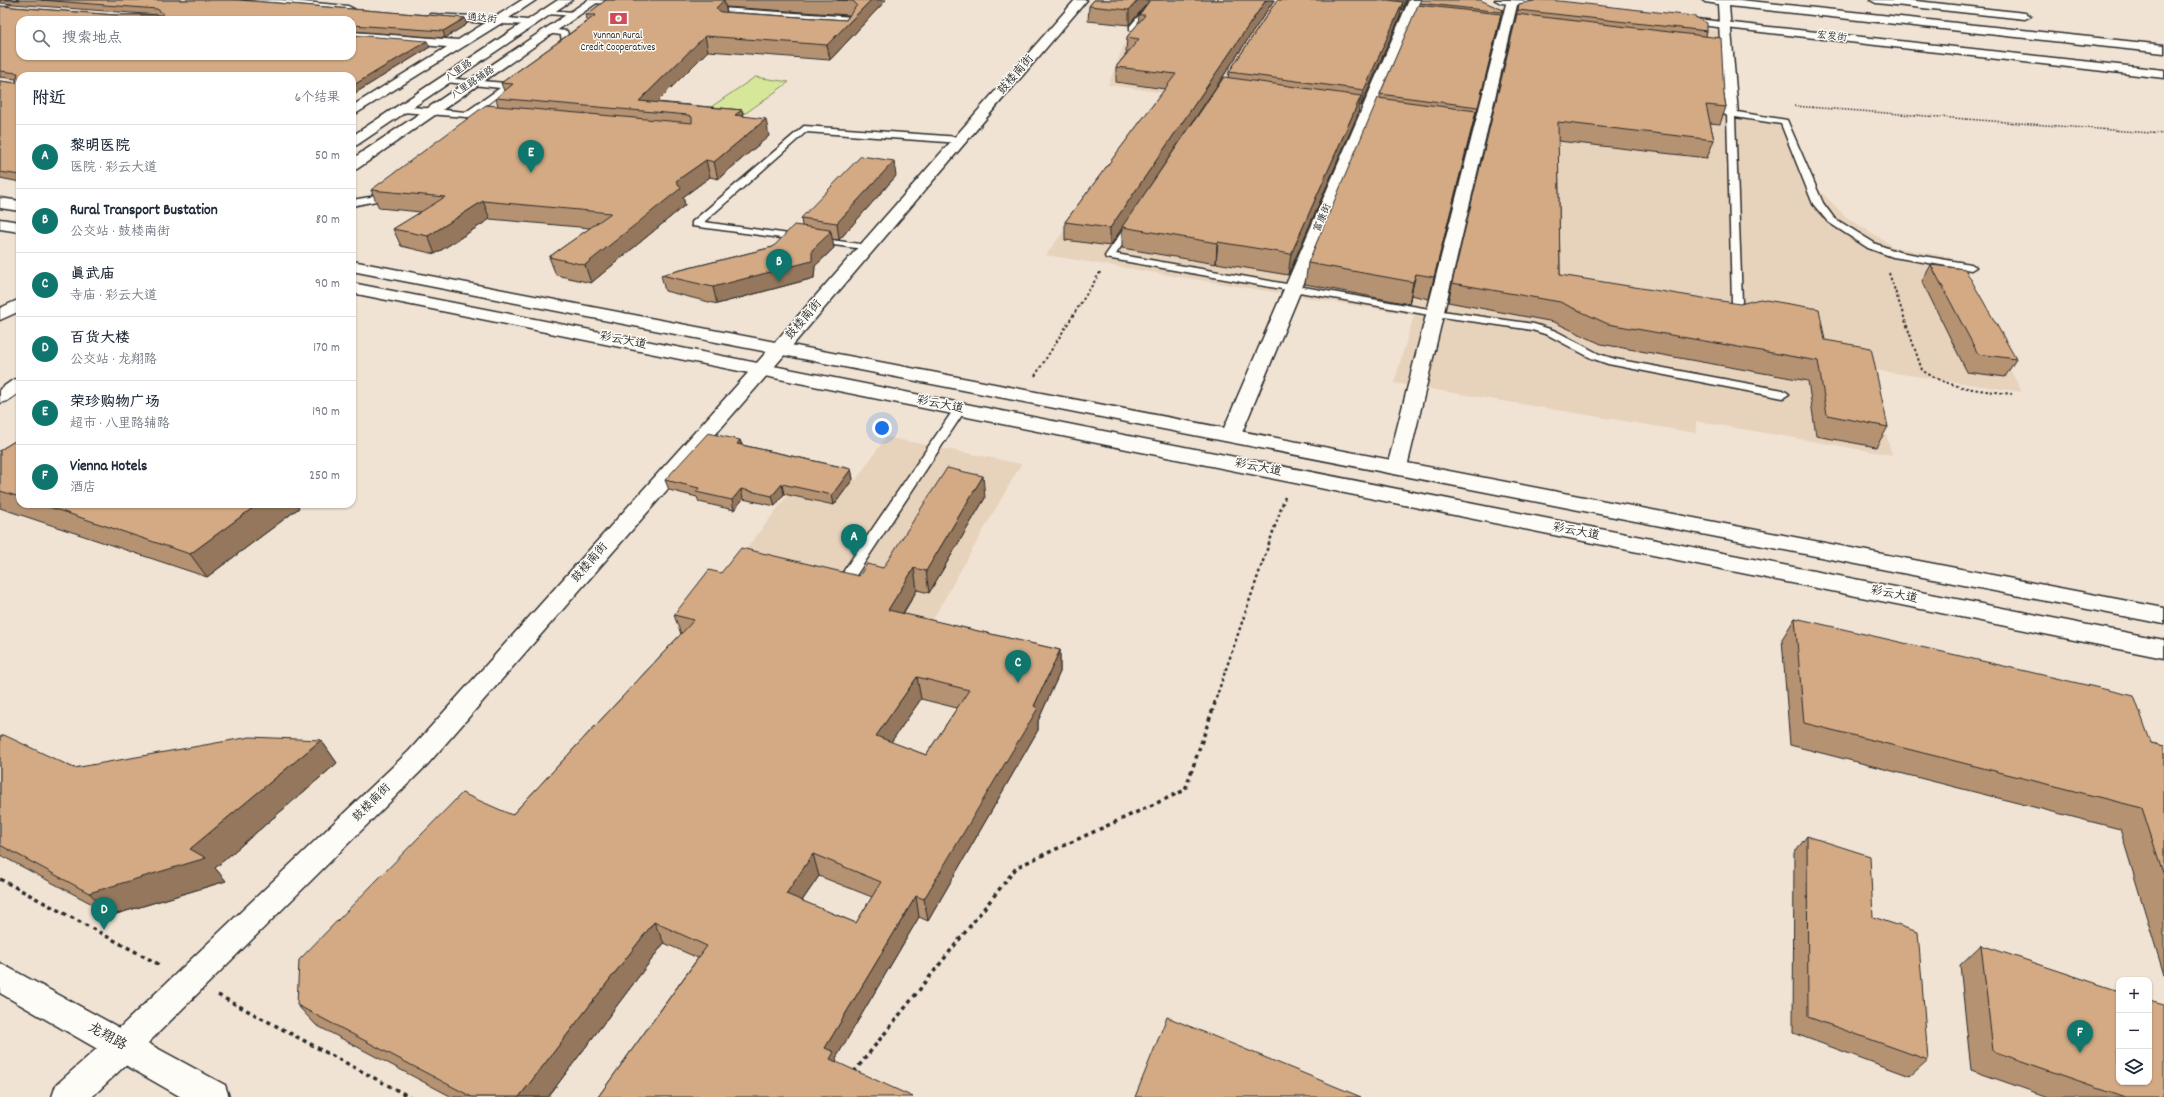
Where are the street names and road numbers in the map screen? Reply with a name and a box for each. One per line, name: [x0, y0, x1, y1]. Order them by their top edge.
street label: 通达街: [466, 11, 498, 27]
street label: 宏发街: [1816, 28, 1848, 46]
street label: 鼓楼南街: [994, 51, 1038, 99]
street label: 八里路: [443, 57, 475, 85]
street label: 八里路辅路: [448, 63, 498, 103]
street label: 富康街: [1311, 201, 1335, 235]
street label: 鼓楼南街: [782, 296, 826, 344]
street label: 彩云大道: [598, 328, 648, 354]
street label: 彩云大道: [915, 392, 965, 418]
street label: 彩云大道: [1233, 455, 1283, 481]
street label: 彩云大道: [1551, 519, 1601, 545]
street label: 鼓楼南街: [568, 539, 612, 587]
street label: 彩云大道: [1869, 582, 1919, 608]
street label: 鼓楼南街: [349, 780, 395, 826]
street label: 龙翔路: [84, 1018, 130, 1056]

